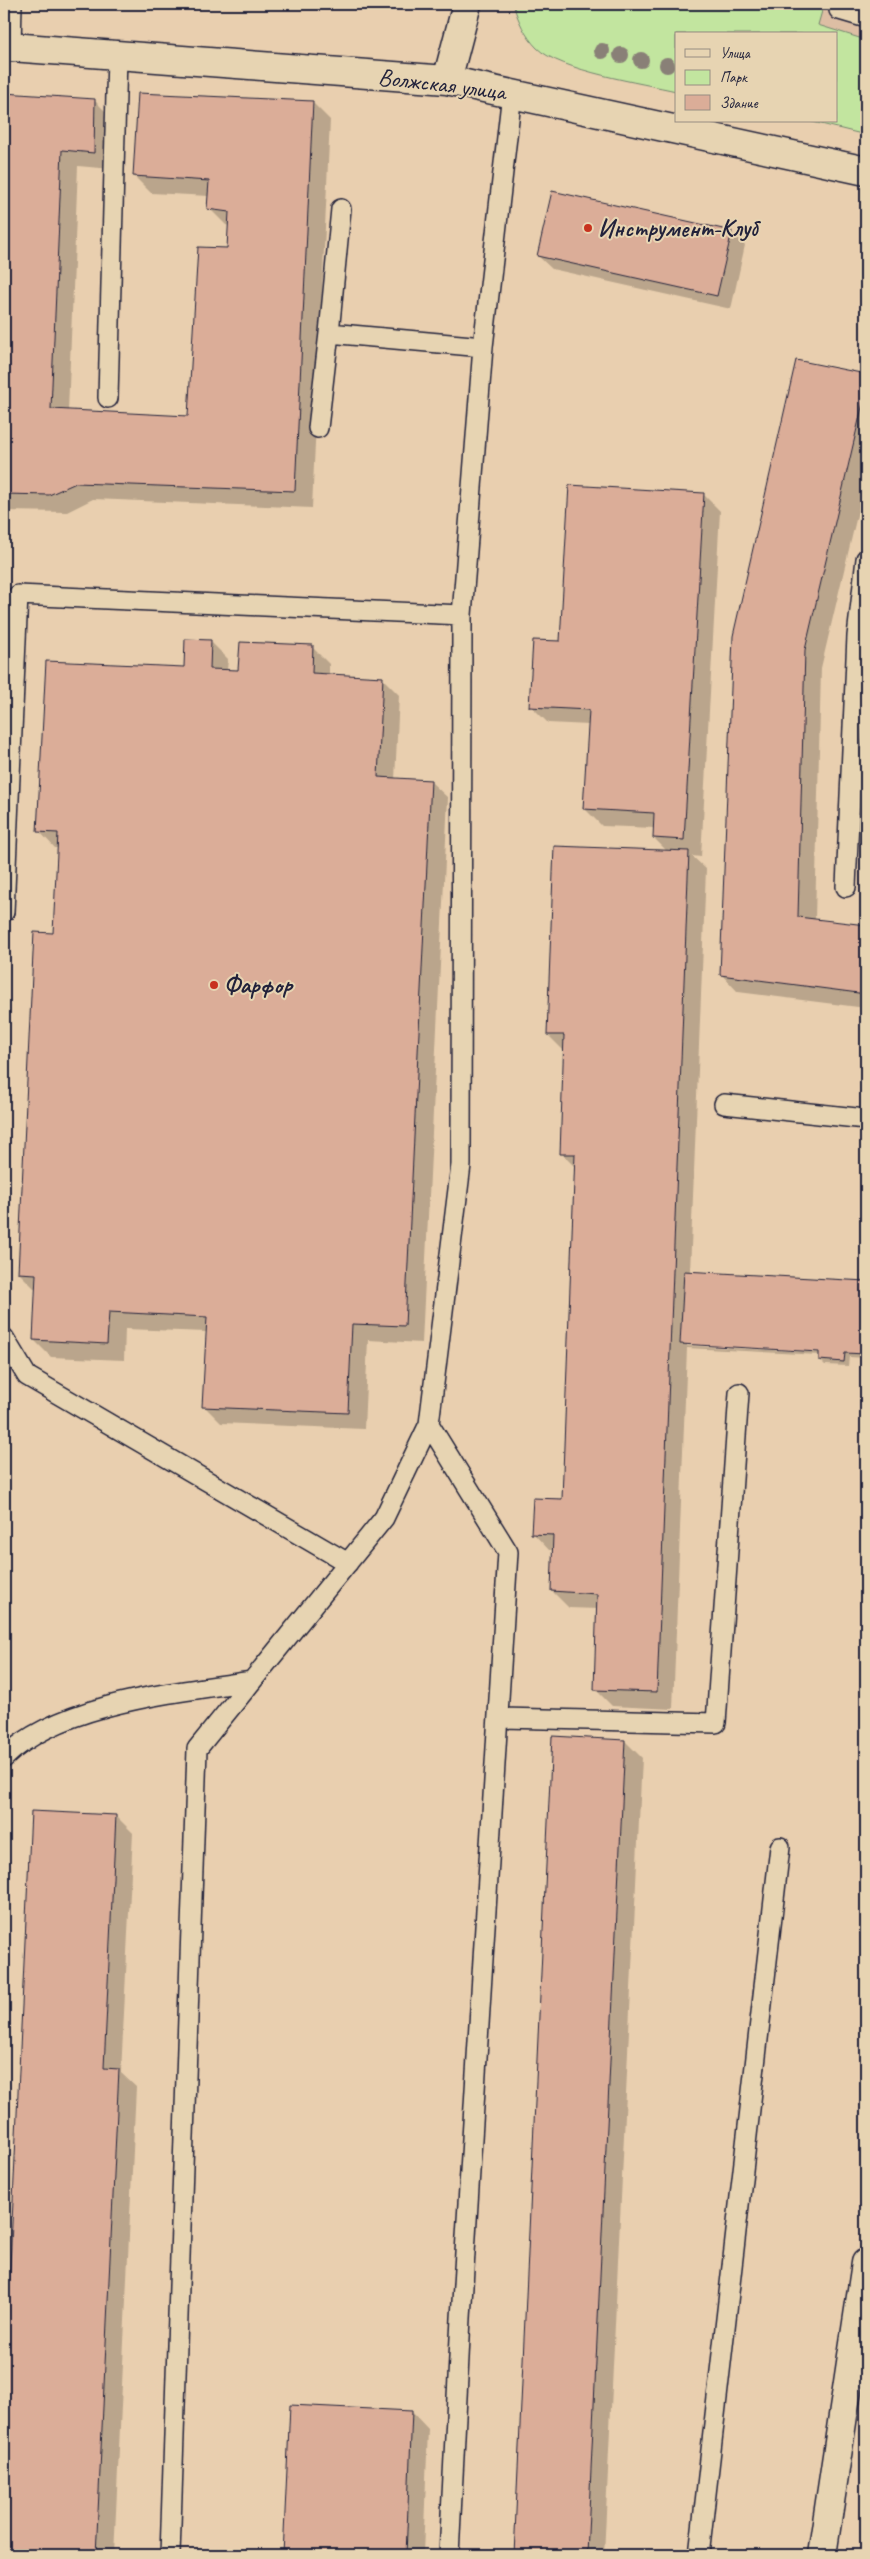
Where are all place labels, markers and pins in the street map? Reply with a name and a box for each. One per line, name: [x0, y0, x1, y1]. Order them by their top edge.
place label: Инструмент-Клуб: [598, 213, 762, 243]
marker: Инструмент-Клуб: [582, 222, 594, 234]
place label: Фарфор: [224, 970, 294, 1000]
marker: Фарфор: [208, 979, 220, 991]

